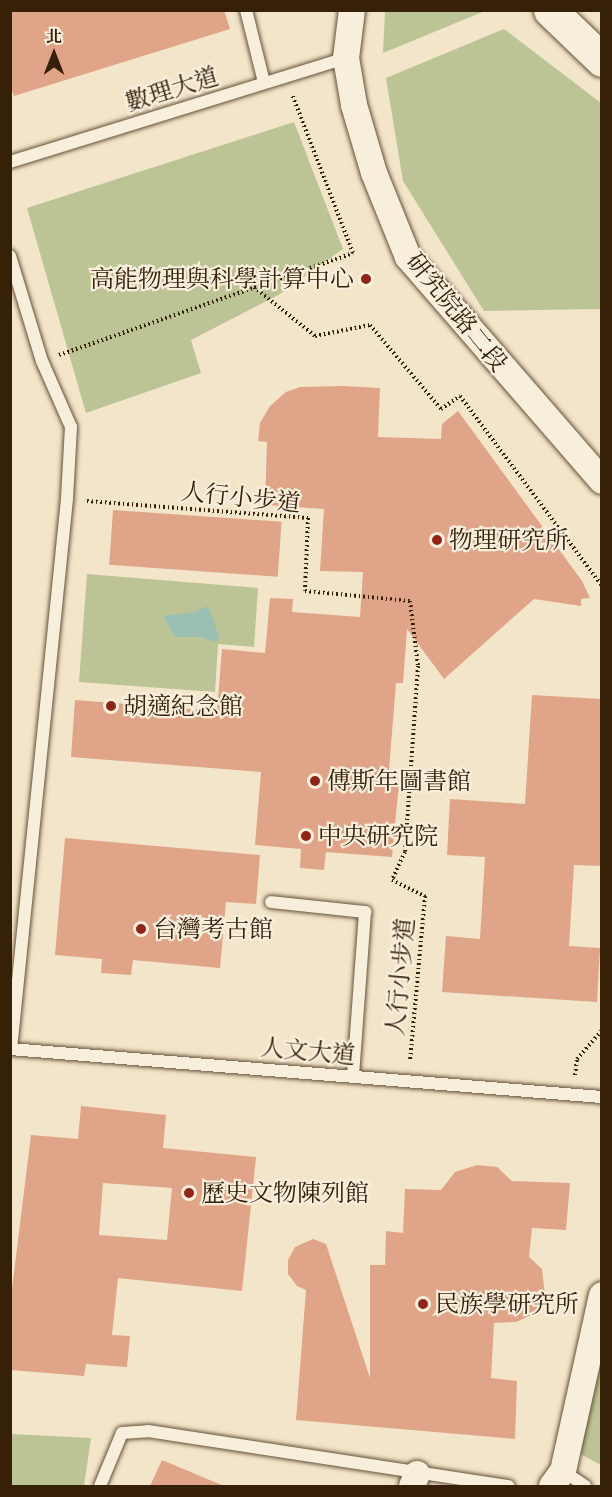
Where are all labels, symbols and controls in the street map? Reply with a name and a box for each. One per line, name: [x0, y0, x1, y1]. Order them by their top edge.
north arrow: [24, 24, 84, 84]
text: 北: [46, 24, 62, 48]
street label: 數理大道: [122, 61, 222, 117]
street label: 研究院路二段: [400, 247, 514, 377]
place label: 高能物理與科學計算中心: [90, 265, 354, 293]
marker: 高能物理與科學計算中心: [359, 272, 373, 286]
street label: 人行小步道: [180, 476, 302, 518]
place label: 物理研究所: [449, 526, 569, 554]
marker: 物理研究所: [430, 533, 444, 547]
place label: 胡適紀念館: [123, 692, 243, 720]
marker: 胡適紀念館: [104, 699, 118, 713]
place label: 傅斯年圖書館: [327, 767, 471, 795]
marker: 傅斯年圖書館: [308, 774, 322, 788]
place label: 中央研究院: [318, 822, 438, 850]
marker: 中央研究院: [299, 829, 313, 843]
place label: 台灣考古館: [153, 915, 273, 943]
street label: 人行小步道: [380, 916, 420, 1038]
marker: 台灣考古館: [134, 922, 148, 936]
street label: 人文大道: [259, 1032, 357, 1070]
place label: 歷史文物陳列館: [201, 1179, 369, 1207]
marker: 歷史文物陳列館: [182, 1186, 196, 1200]
place label: 民族學研究所: [435, 1290, 579, 1318]
marker: 民族學研究所: [416, 1297, 430, 1311]

